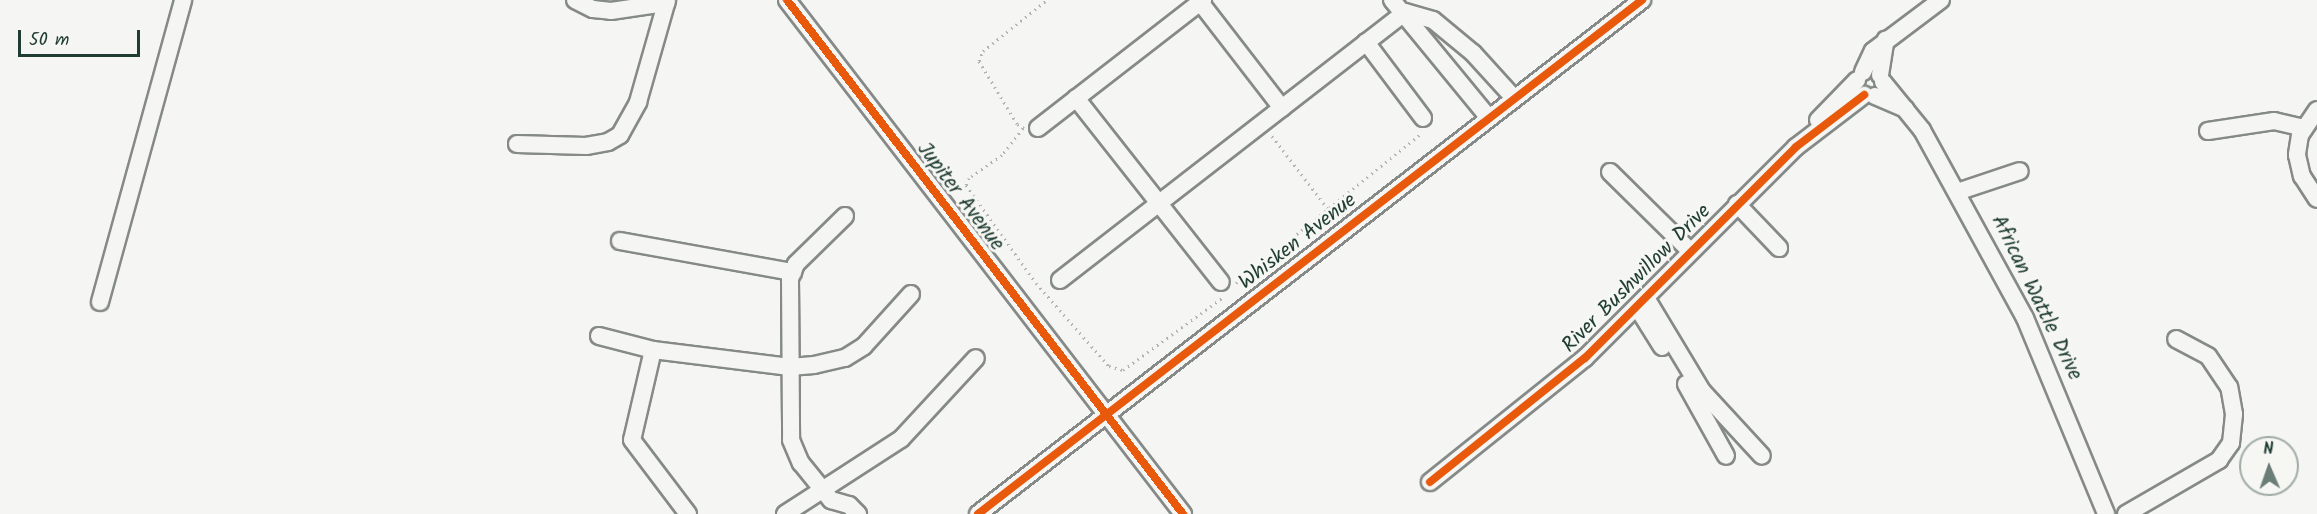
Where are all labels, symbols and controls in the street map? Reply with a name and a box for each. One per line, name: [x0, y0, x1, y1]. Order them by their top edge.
scale bar: [21, 18, 142, 56]
text: 50 m: [29, 26, 69, 55]
street label: Jupiter Avenue: [911, 138, 1009, 256]
street label: Whisken Avenue: [1234, 188, 1362, 296]
street label: River Bushwillow Drive: [1557, 199, 1717, 359]
street label: African Wattle Drive: [1985, 211, 2087, 385]
north arrow: [2239, 436, 2299, 496]
text: N: [2263, 437, 2274, 462]

